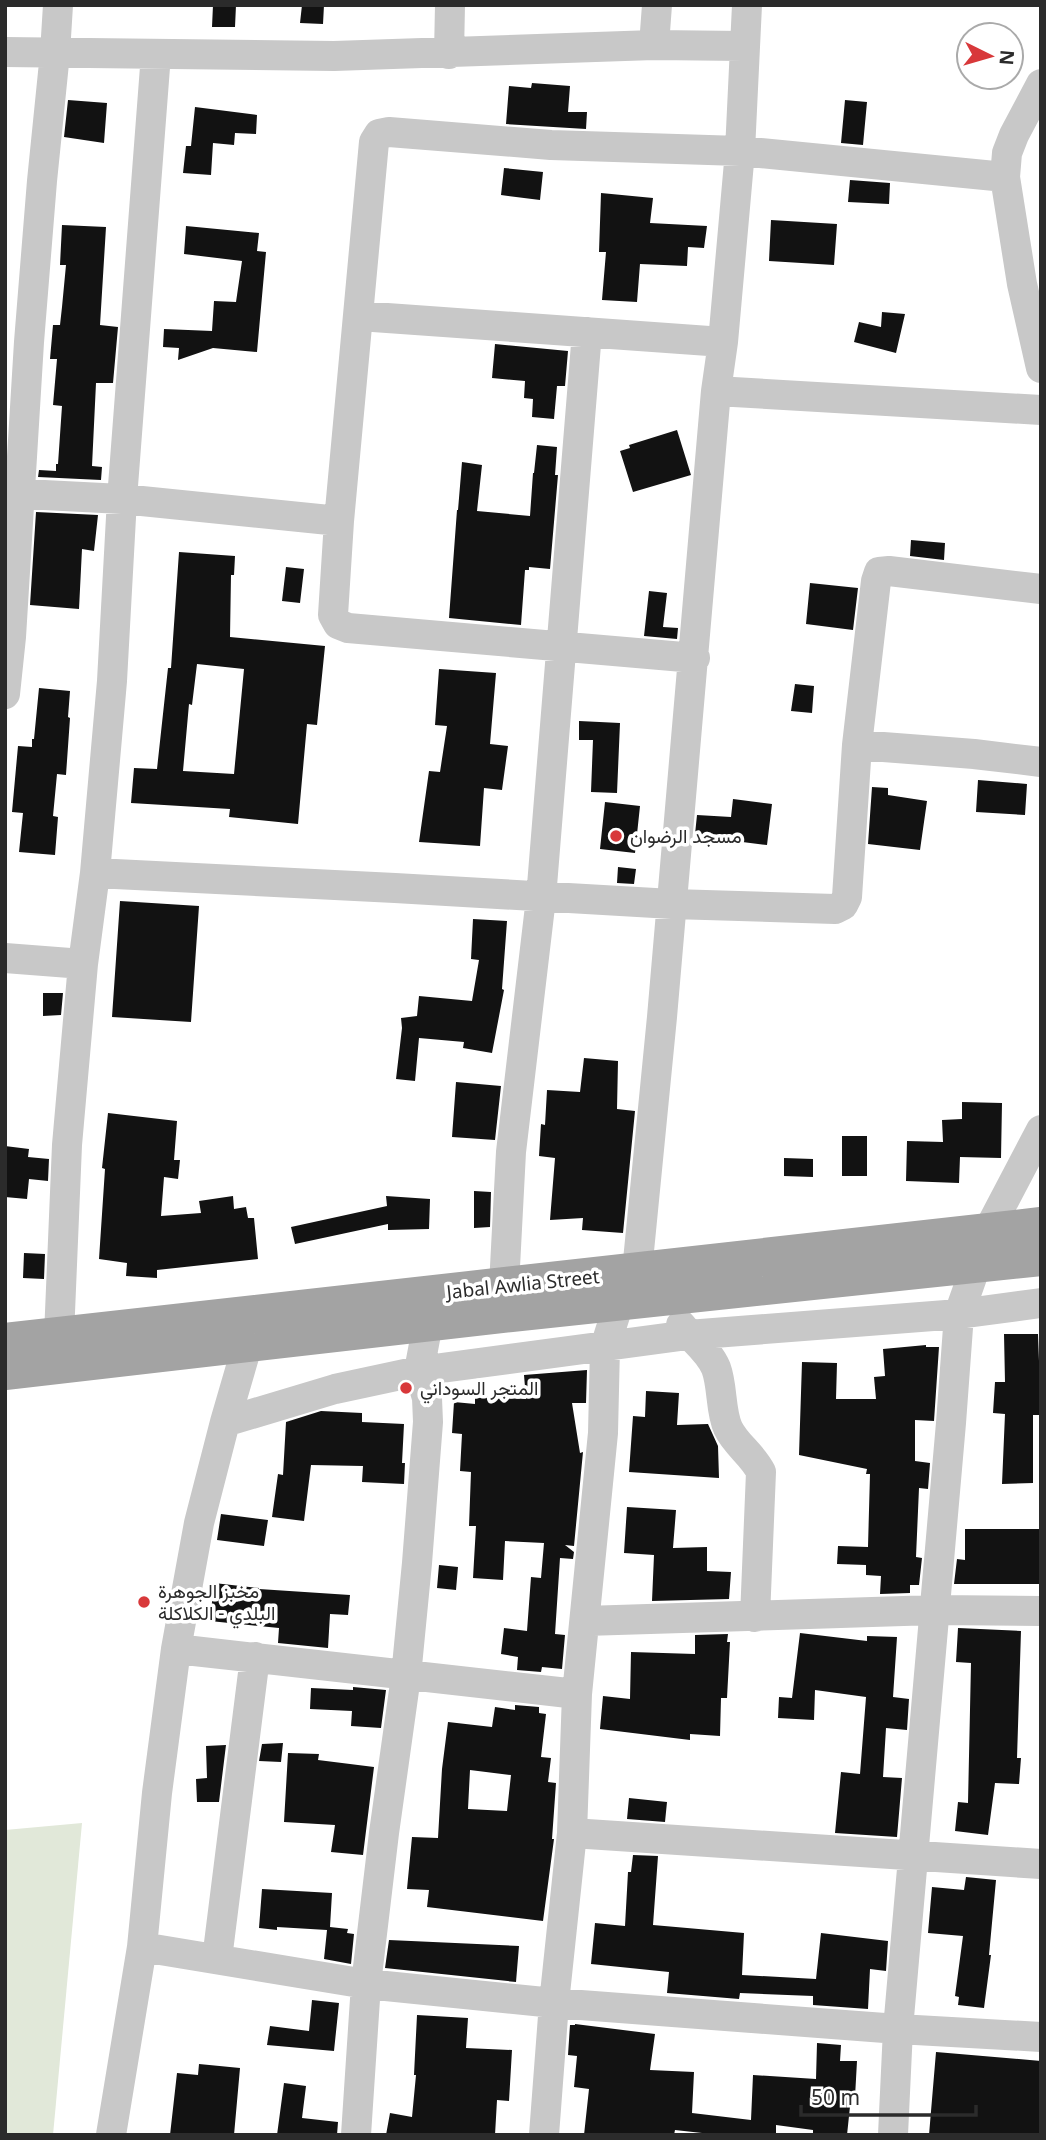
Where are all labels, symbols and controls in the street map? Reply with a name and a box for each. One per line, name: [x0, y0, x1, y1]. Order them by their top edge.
north arrow: [955, 21, 1025, 91]
text: N: [993, 49, 1021, 66]
place label: مسجد الرضوان: [630, 823, 742, 849]
marker: مسجد الرضوان: [608, 828, 624, 844]
street label: Jabal Awlia Street: [443, 1263, 601, 1305]
place label: المتجر السوداني: [420, 1375, 538, 1404]
marker: المتجر السوداني: [398, 1380, 414, 1396]
place label: مخبز الجوهرة البلدي - الكلاكلة: [158, 1578, 275, 1629]
marker: مخبز الجوهرة البلدي - الكلاكلة: [136, 1594, 152, 1610]
scale bar: [801, 2074, 976, 2118]
text: 50 m: [811, 2083, 860, 2111]

